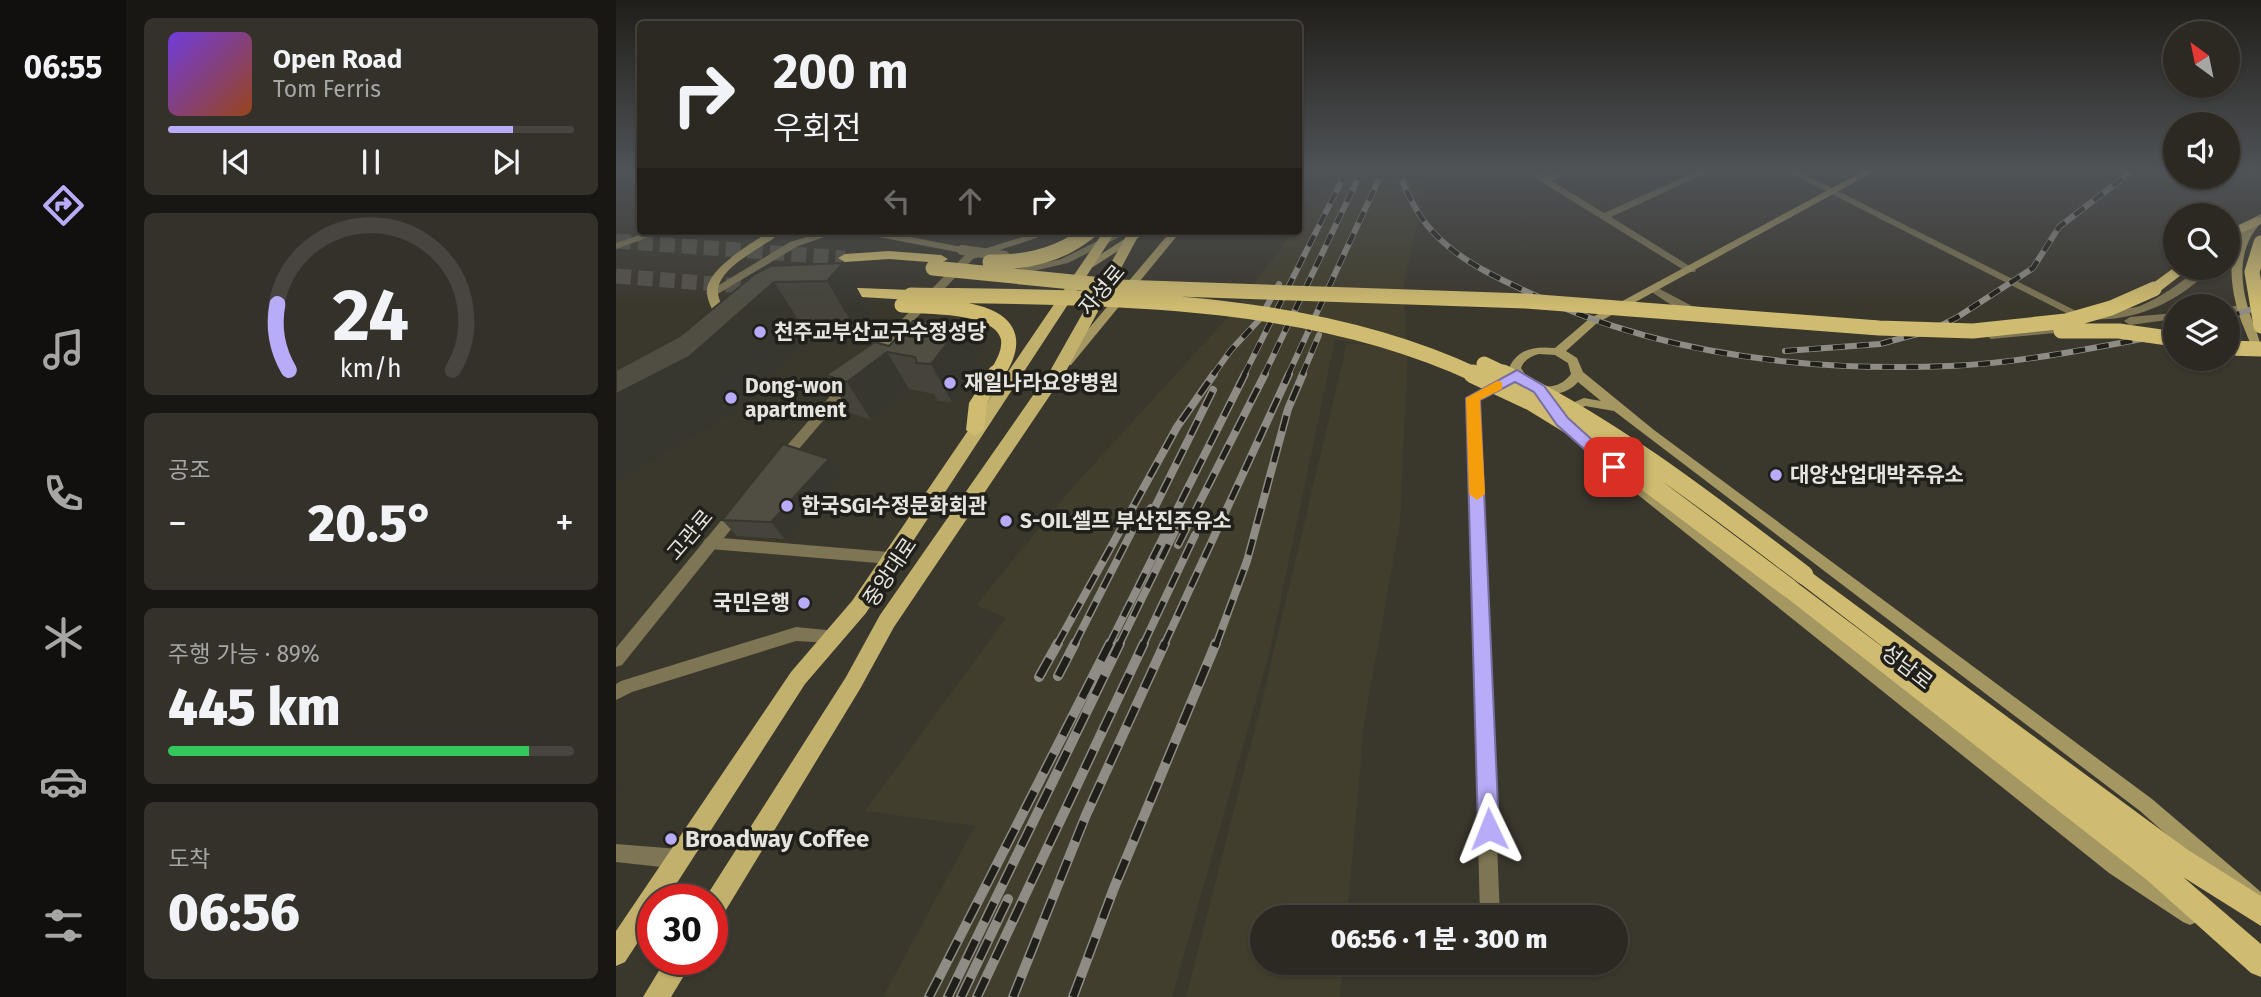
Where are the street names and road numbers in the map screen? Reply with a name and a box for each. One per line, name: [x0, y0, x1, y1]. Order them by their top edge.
street label: 자성로: [1073, 259, 1131, 321]
street label: 고관로: [661, 504, 719, 566]
street label: 중앙대로: [858, 533, 922, 611]
street label: 성남로: [1876, 639, 1938, 695]

